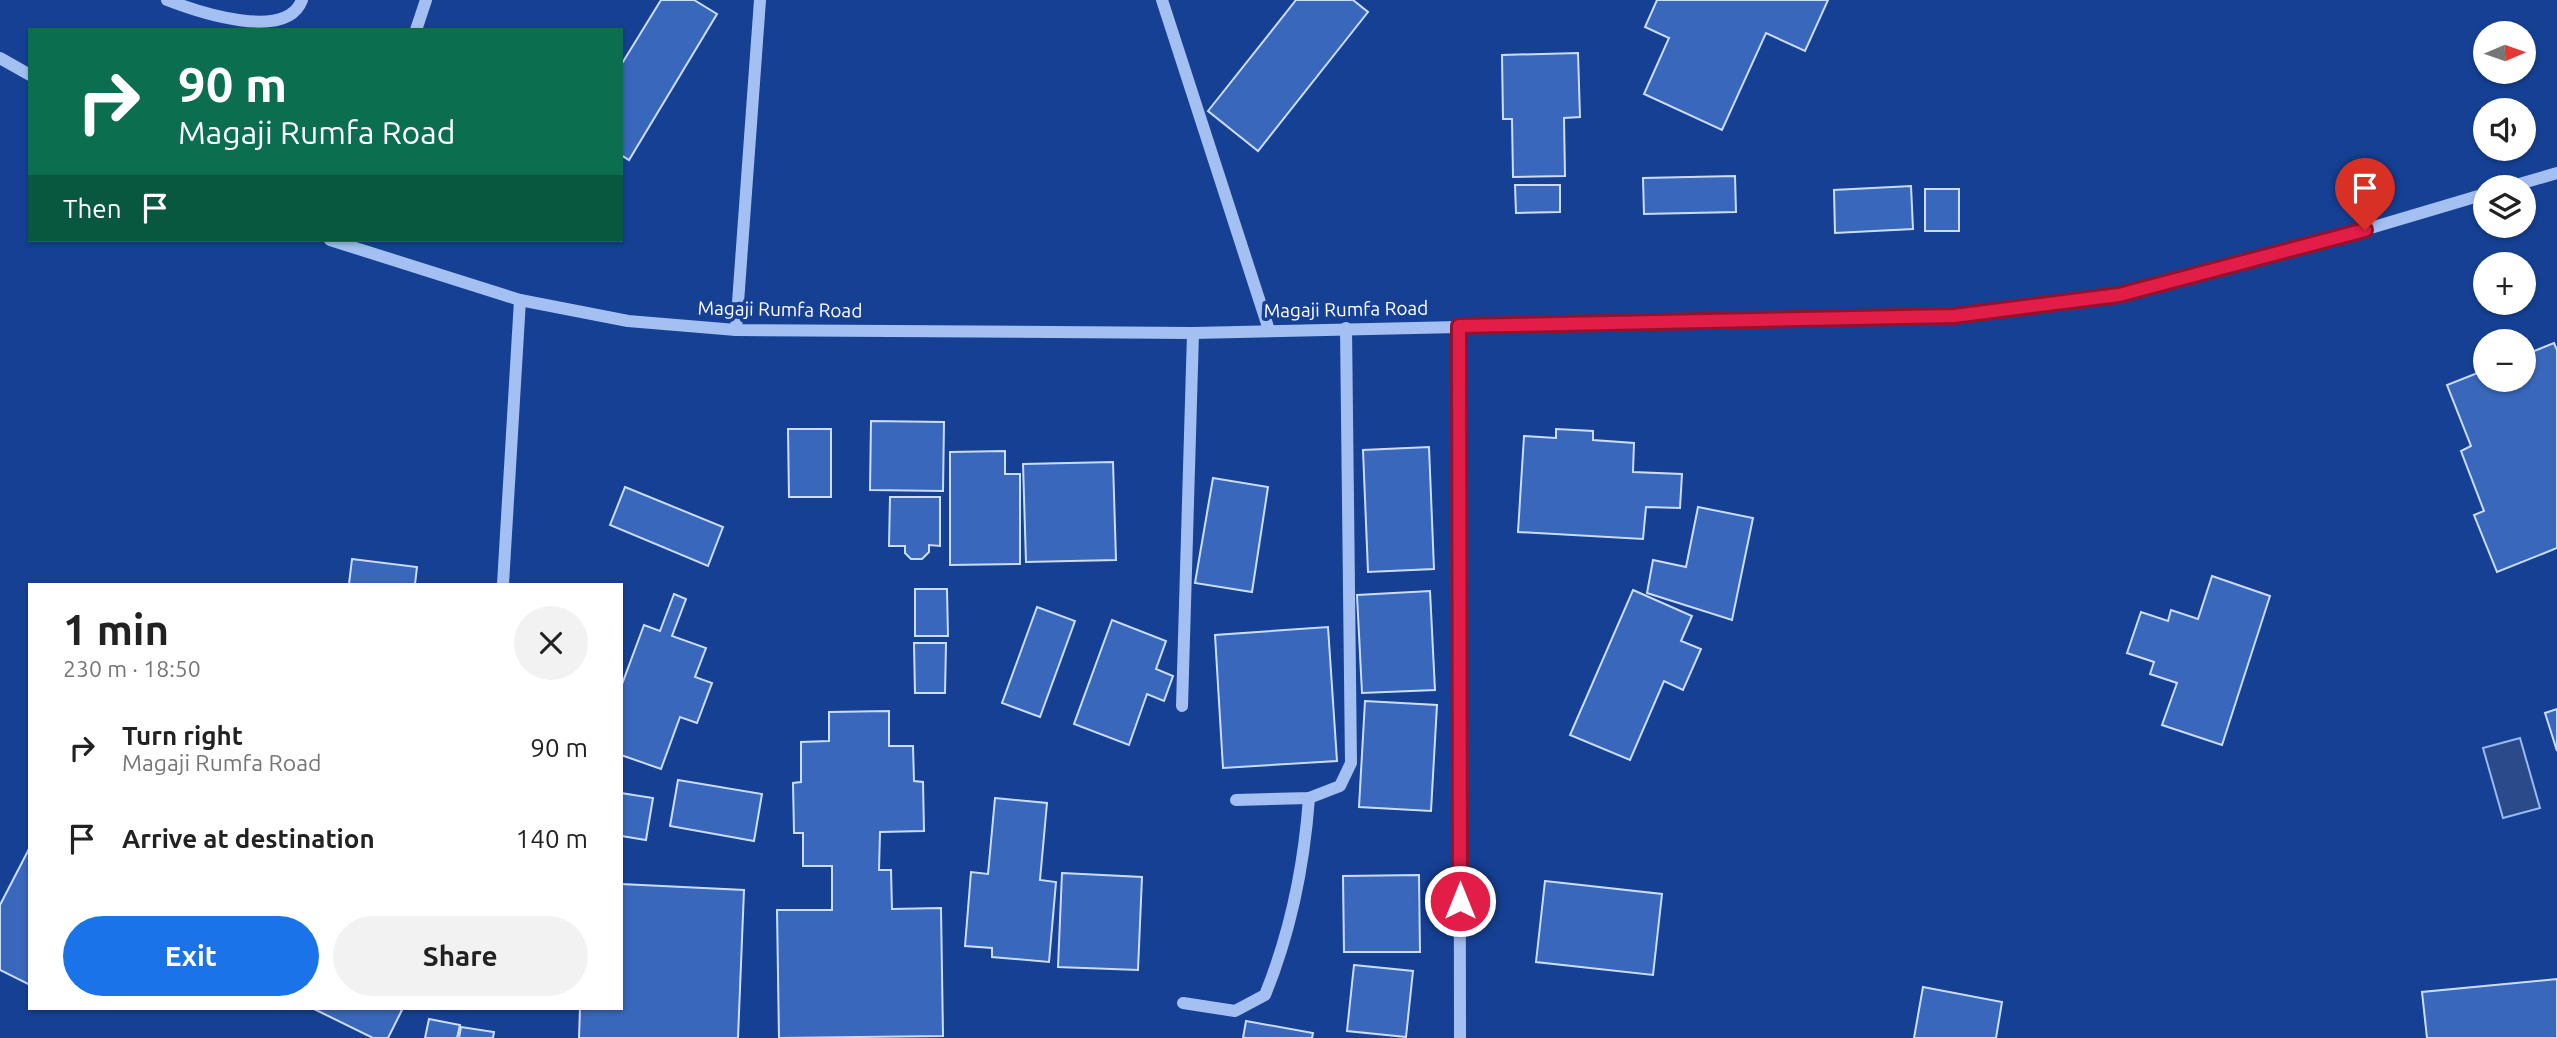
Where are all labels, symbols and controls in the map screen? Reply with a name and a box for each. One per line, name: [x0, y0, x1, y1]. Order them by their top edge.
north arrow: [2473, 21, 2536, 84]
map controls: [2473, 21, 2536, 392]
icon: right: [63, 56, 154, 147]
text: 90 m: [178, 56, 287, 111]
button: sound: [2473, 98, 2536, 161]
text: Magaji Rumfa Road: [178, 114, 456, 150]
pin: [2335, 158, 2395, 230]
icon: arrive: [2346, 169, 2384, 207]
button: layers: [2473, 175, 2536, 238]
icon: arrive: [136, 189, 174, 227]
text: Then: [63, 194, 122, 223]
button: +: [2473, 252, 2536, 315]
street label: Magaji Rumfa Road: [697, 297, 863, 321]
street label: Magaji Rumfa Road: [1263, 297, 1429, 321]
button: −: [2473, 329, 2536, 392]
text: 1 min: [63, 606, 169, 653]
button: close: [514, 606, 588, 680]
text: 230 m · 18:50: [63, 656, 201, 681]
text: Turn right: [122, 721, 243, 750]
icon: right: [63, 729, 101, 767]
text: 90 m: [530, 733, 588, 762]
text: Magaji Rumfa Road: [122, 750, 321, 775]
icon: arrive: [63, 820, 101, 858]
text: Arrive at destination: [122, 824, 375, 853]
text: 140 m: [516, 824, 588, 853]
position arrow: [1423, 864, 1497, 938]
button: Exit: [63, 916, 319, 996]
button: Share: [333, 916, 588, 996]

